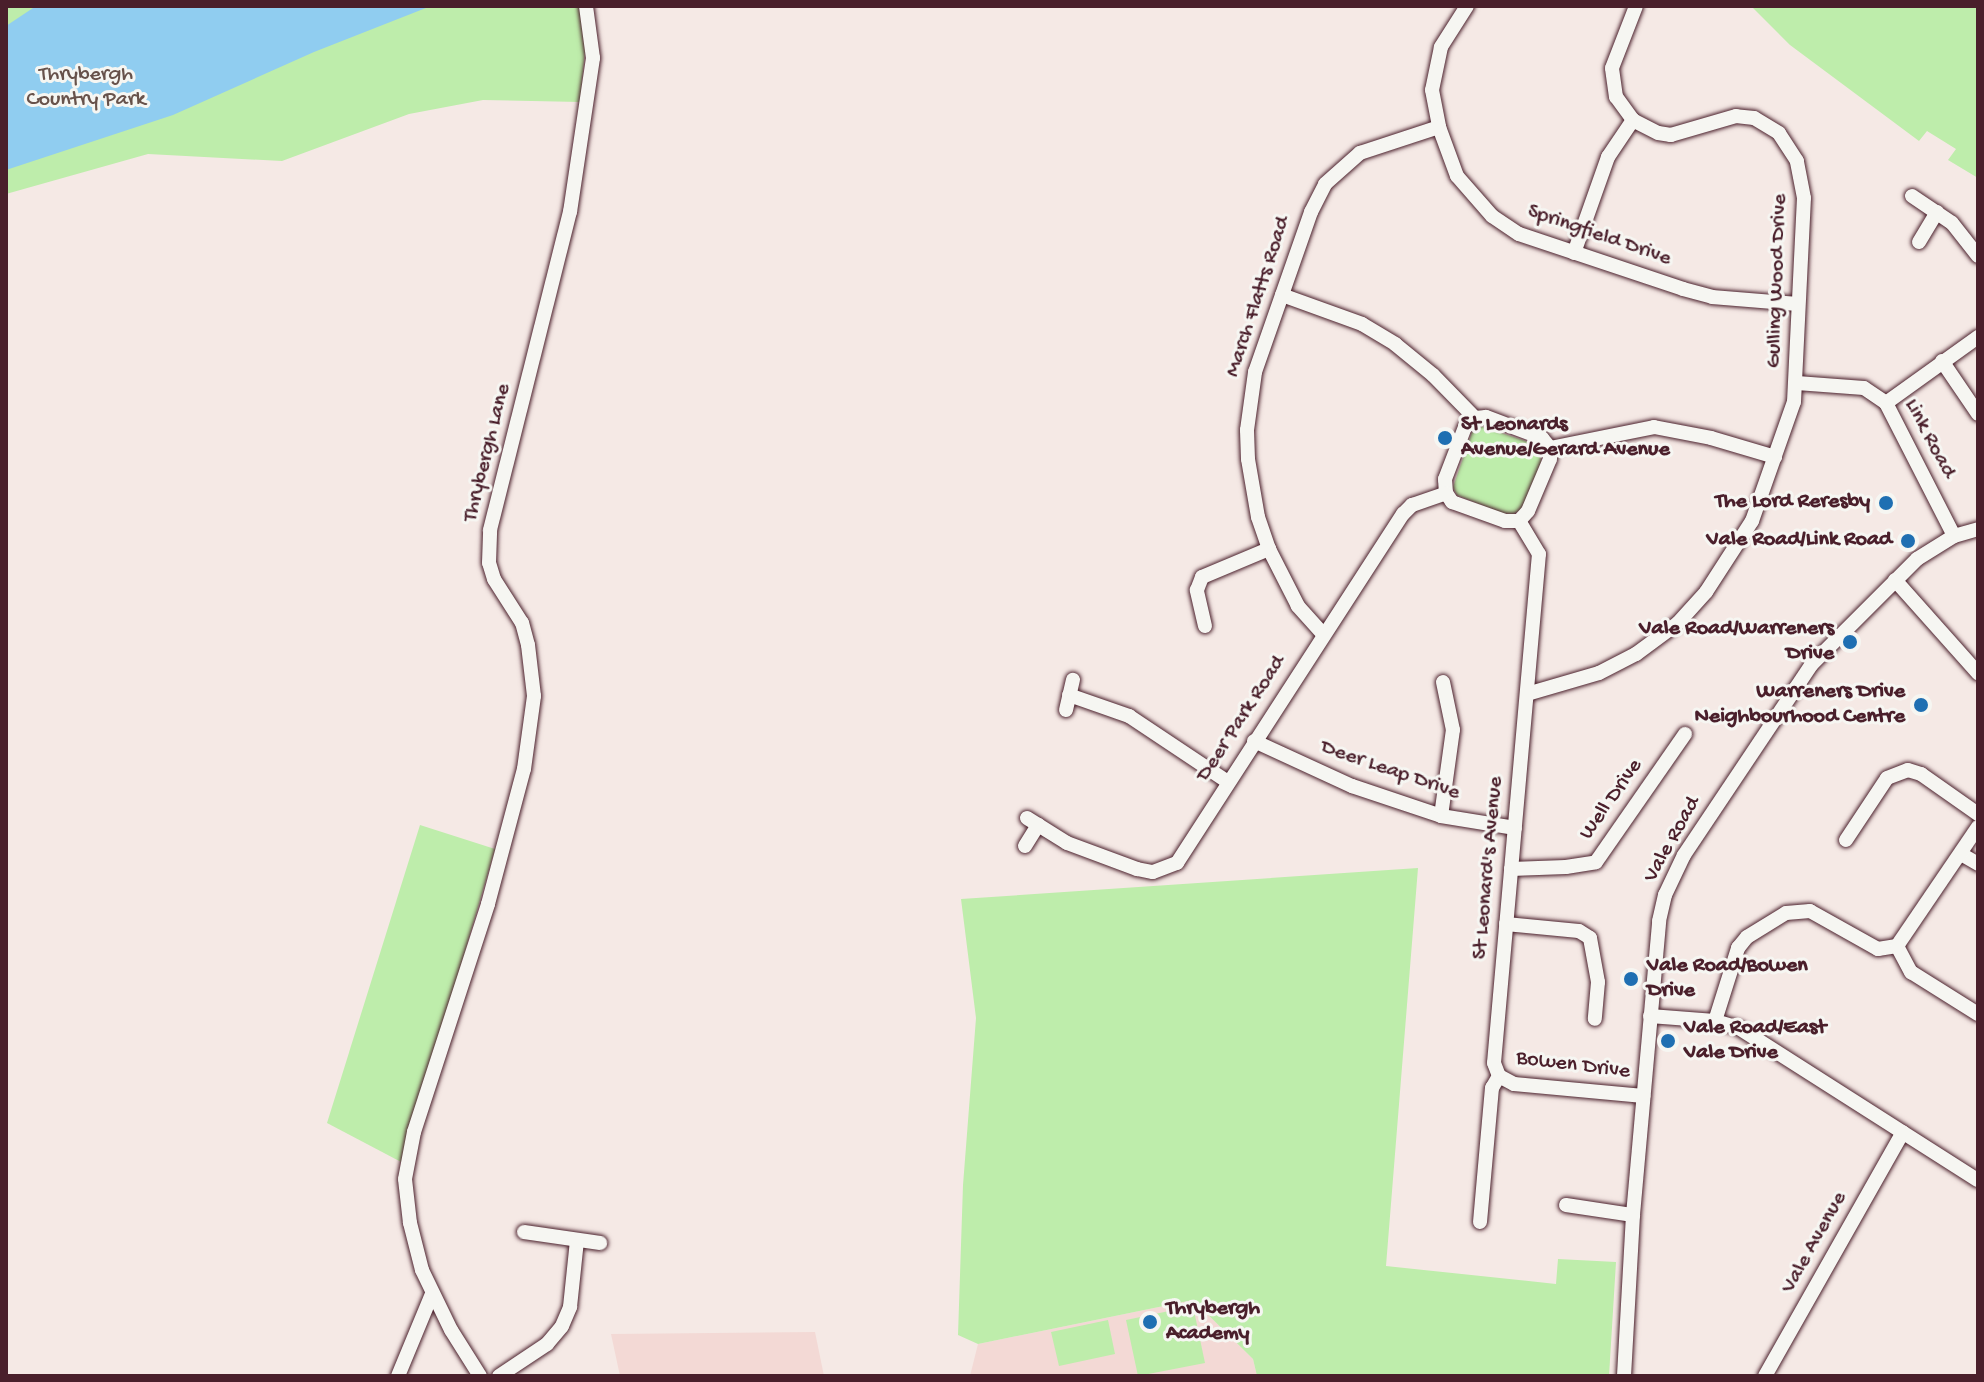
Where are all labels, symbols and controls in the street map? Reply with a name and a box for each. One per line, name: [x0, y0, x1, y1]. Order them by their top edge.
park label: Thrybergh Country Park: [27, 62, 145, 114]
street label: Gulling Wood Drive: [1762, 193, 1794, 369]
street label: Springfield Drive: [1524, 199, 1674, 273]
street label: March Flatts Road: [1221, 213, 1297, 381]
street label: Thrybergh Lane: [458, 381, 518, 525]
street label: Link Road: [1897, 395, 1961, 483]
place label: St Leonards Avenue/Gerard Avenue: [1461, 412, 1670, 464]
marker: St Leonards Avenue/Gerard Avenue: [1436, 429, 1454, 447]
place label: The Lord Reresby: [1715, 490, 1870, 516]
marker: The Lord Reresby: [1877, 494, 1895, 512]
place label: Vale Road/Link Road: [1706, 528, 1892, 554]
marker: Vale Road/Link Road: [1899, 532, 1917, 550]
place label: Vale Road/Warreners Drive: [1639, 616, 1834, 668]
marker: Vale Road/Warreners Drive: [1841, 633, 1859, 651]
street label: Deer Park Road: [1191, 651, 1293, 787]
place label: Warreners Drive Neighbourhood Centre: [1694, 679, 1905, 730]
marker: Warreners Drive Neighbourhood Centre: [1912, 696, 1930, 714]
street label: Deer Leap Drive: [1317, 735, 1463, 807]
street label: Well Drive: [1575, 754, 1649, 846]
street label: St Leonard's Avenue: [1468, 775, 1510, 961]
street label: Vale Road: [1639, 793, 1707, 887]
place label: Vale Road/Bowen Drive: [1647, 953, 1808, 1004]
marker: Vale Road/Bowen Drive: [1622, 970, 1640, 988]
place label: Vale Road/East Vale Drive: [1684, 1015, 1826, 1066]
marker: Vale Road/East Vale Drive: [1659, 1032, 1677, 1050]
street label: Bowen Drive: [1514, 1046, 1632, 1086]
street label: Vale Avenue: [1776, 1188, 1854, 1298]
place label: Thrybergh Academy: [1166, 1296, 1260, 1348]
marker: Thrybergh Academy: [1141, 1313, 1159, 1331]

